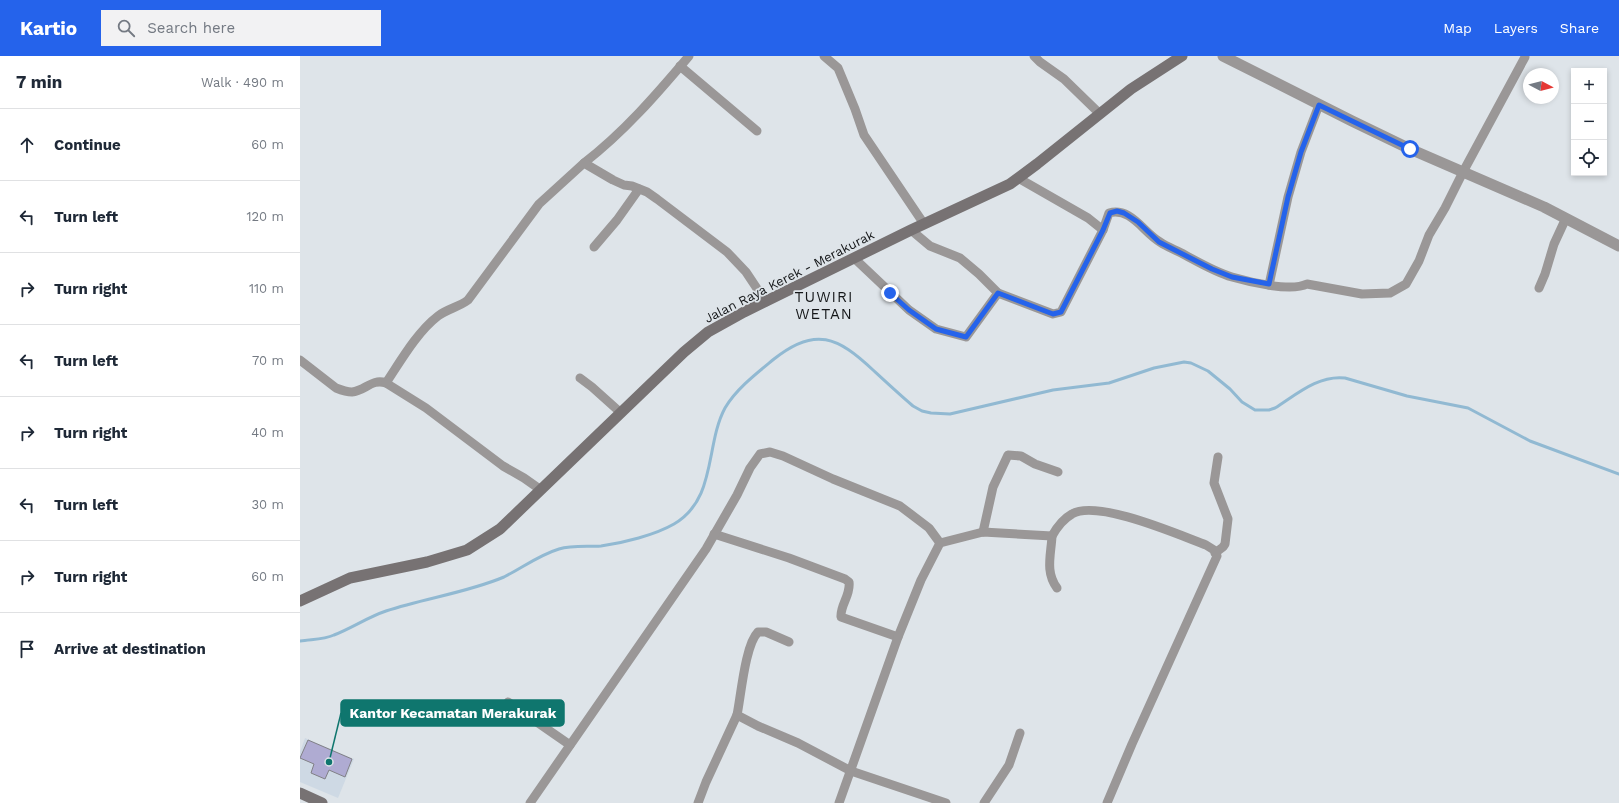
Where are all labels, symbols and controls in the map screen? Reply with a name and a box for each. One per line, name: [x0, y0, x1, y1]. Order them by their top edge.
search box: [101, 10, 381, 46]
text: Kartio: [20, 17, 77, 40]
icon: search: [115, 17, 137, 39]
text: Search here: [147, 19, 235, 37]
text: Map: [1443, 20, 1472, 36]
text: Layers: [1494, 20, 1538, 36]
text: Share: [1560, 20, 1599, 36]
north arrow: [1523, 68, 1559, 104]
map controls: [1571, 68, 1607, 176]
button: +: [1571, 68, 1607, 104]
text: 7 min: [16, 72, 62, 92]
text: Walk · 490 m: [201, 75, 284, 90]
button: −: [1571, 104, 1607, 140]
icon: ahead: [16, 134, 38, 156]
text: Continue: [54, 136, 121, 154]
text: 60 m: [251, 137, 284, 152]
route start: [1401, 140, 1419, 158]
button: locate: [1571, 140, 1607, 176]
icon: left: [16, 206, 38, 228]
text: Turn left: [54, 208, 118, 226]
text: 120 m: [246, 209, 284, 224]
street label: Jalan Raya Kerek - Merakurak: [702, 227, 877, 326]
icon: right: [16, 278, 38, 300]
text: Turn right: [54, 280, 127, 298]
text: 110 m: [249, 281, 284, 296]
route end: [881, 284, 899, 302]
district label: TUWIRI WETAN: [795, 288, 853, 323]
icon: left: [16, 350, 38, 372]
text: Turn left: [54, 352, 118, 370]
text: 70 m: [252, 353, 284, 368]
icon: right: [16, 422, 38, 444]
text: Turn right: [54, 424, 127, 442]
text: 40 m: [251, 425, 284, 440]
icon: left: [16, 494, 38, 516]
text: Turn left: [54, 496, 118, 514]
text: 30 m: [252, 497, 284, 512]
icon: right: [16, 566, 38, 588]
text: Turn right: [54, 568, 127, 586]
text: 60 m: [251, 569, 284, 584]
icon: arrive: [16, 638, 38, 660]
text: Arrive at destination: [54, 640, 206, 658]
callout: Kantor Kecamatan Merakurak: [341, 700, 564, 726]
text: Kantor Kecamatan Merakurak: [350, 705, 557, 721]

